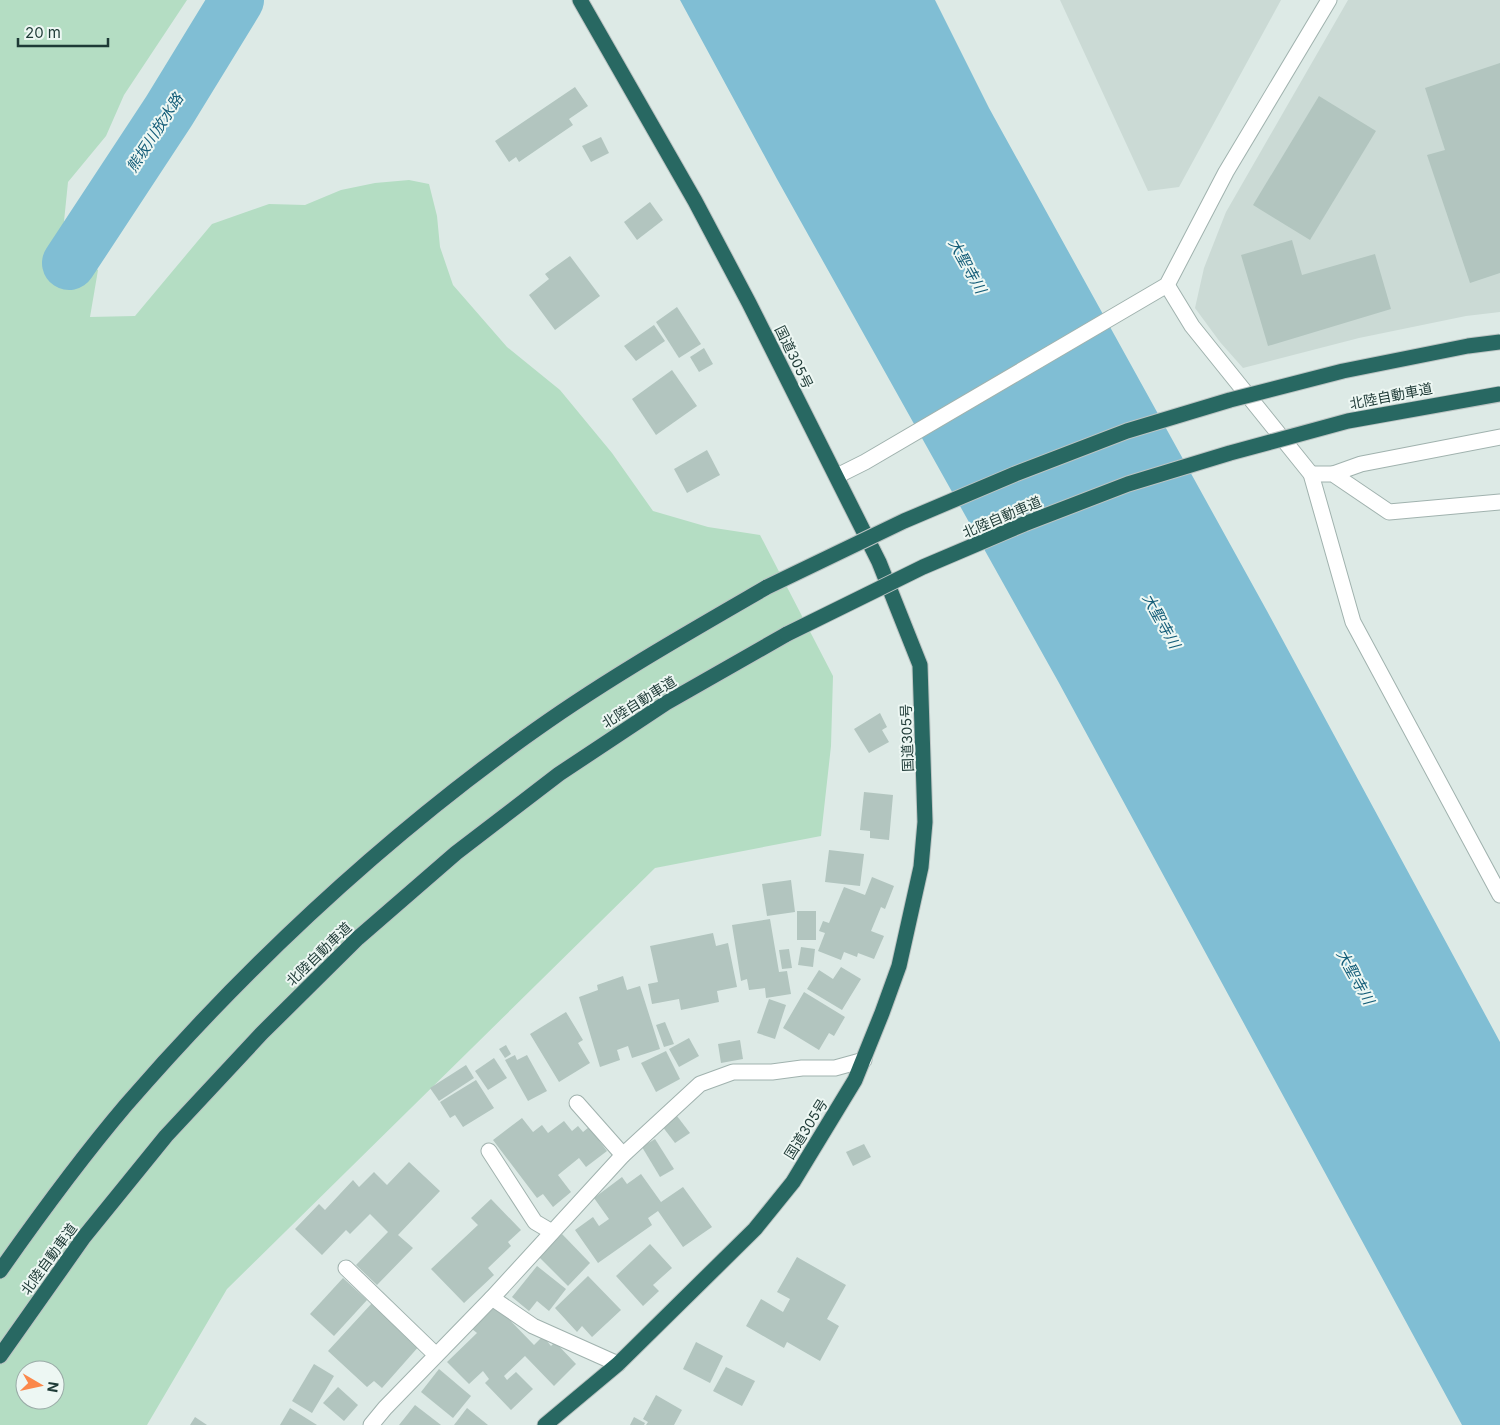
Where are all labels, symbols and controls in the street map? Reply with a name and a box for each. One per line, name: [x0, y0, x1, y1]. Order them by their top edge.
scale bar: [18, 15, 108, 47]
text: 20 m: [25, 23, 61, 42]
water label: 熊坂川放水路: [122, 88, 188, 176]
water label: 大聖寺川: [945, 235, 991, 298]
street label: 国道305号: [772, 322, 817, 391]
street label: 北陸自動車道: [1348, 379, 1434, 412]
street label: 北陸自動車道: [960, 492, 1044, 541]
water label: 大聖寺川: [1139, 590, 1185, 653]
street label: 北陸自動車道: [599, 672, 679, 731]
street label: 国道305号: [897, 704, 916, 772]
street label: 北陸自動車道: [283, 918, 355, 989]
water label: 大聖寺川: [1333, 946, 1379, 1009]
street label: 国道305号: [780, 1095, 831, 1162]
street label: 北陸自動車道: [17, 1220, 80, 1298]
north arrow: [15, 1360, 65, 1410]
text: N: [44, 1381, 63, 1394]

